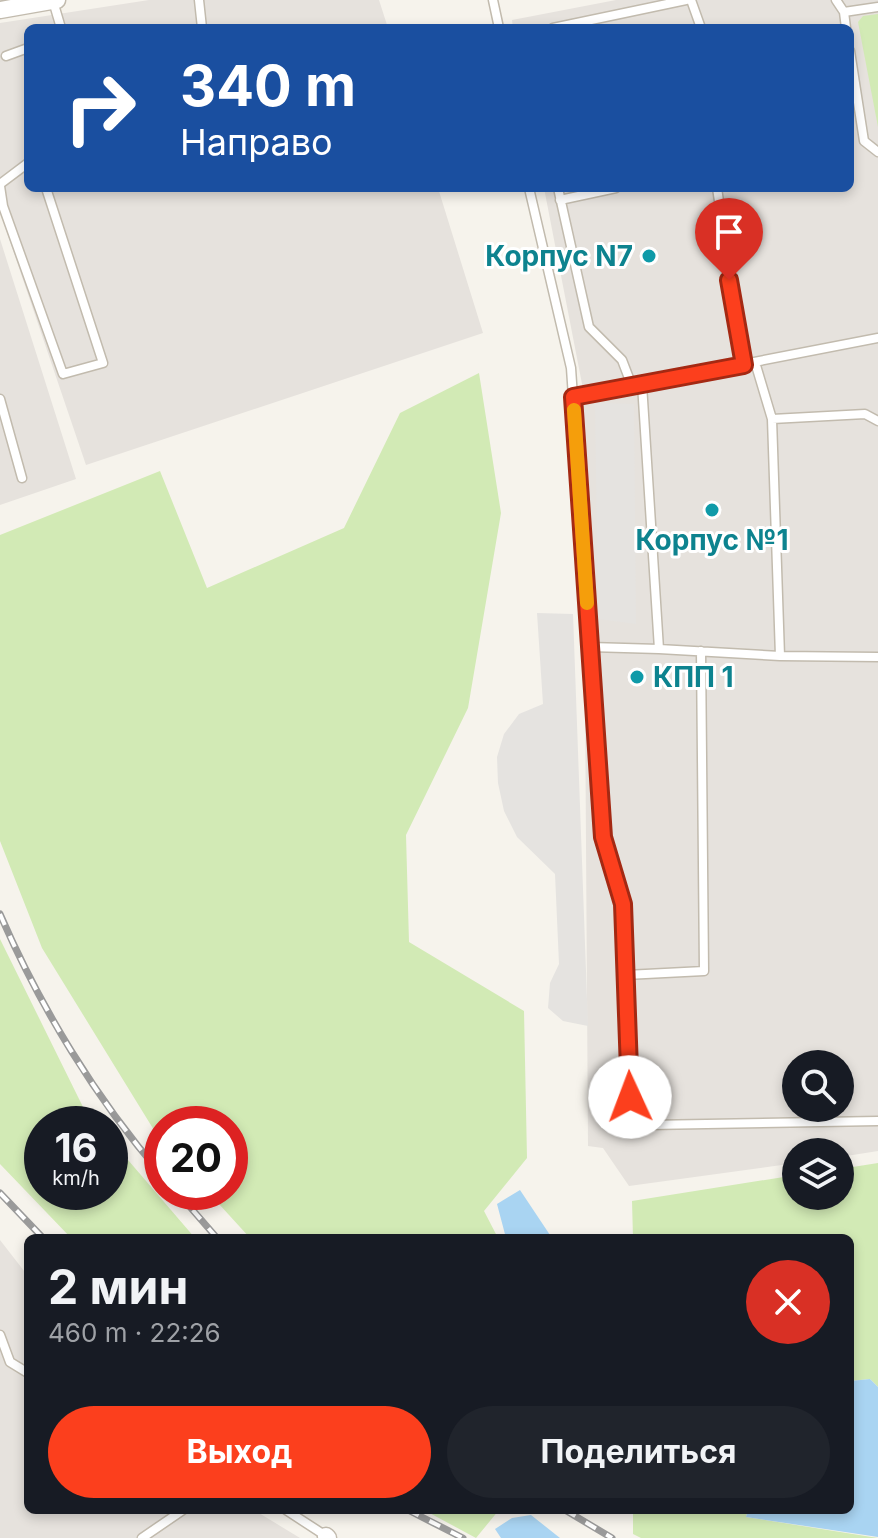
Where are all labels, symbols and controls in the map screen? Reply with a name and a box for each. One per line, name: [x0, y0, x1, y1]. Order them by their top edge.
text: 340 m: [180, 52, 356, 120]
icon: right: [48, 56, 152, 160]
text: Направо: [180, 120, 333, 164]
pin: [695, 198, 763, 280]
icon: arrive: [707, 210, 751, 254]
place label: Корпус N7: [485, 239, 633, 273]
marker: Корпус N7: [640, 247, 658, 265]
marker: Корпус №1: [703, 501, 721, 519]
place label: Корпус №1: [636, 523, 788, 557]
place label: КПП 1: [653, 660, 734, 694]
marker: КПП 1: [628, 668, 646, 686]
map controls: [782, 1050, 854, 1210]
button: search: [782, 1050, 854, 1122]
position arrow: [588, 1055, 672, 1139]
speed limit sign: 20: [144, 1106, 248, 1210]
text: 16: [54, 1123, 98, 1172]
button: layers: [782, 1138, 854, 1210]
text: km/h: [52, 1166, 100, 1190]
text: 2 мин: [48, 1257, 188, 1316]
button: close: [746, 1260, 830, 1344]
text: 460 m · 22:26: [48, 1317, 221, 1348]
button: Выход: [48, 1406, 431, 1498]
button: Поделиться: [447, 1406, 830, 1498]

